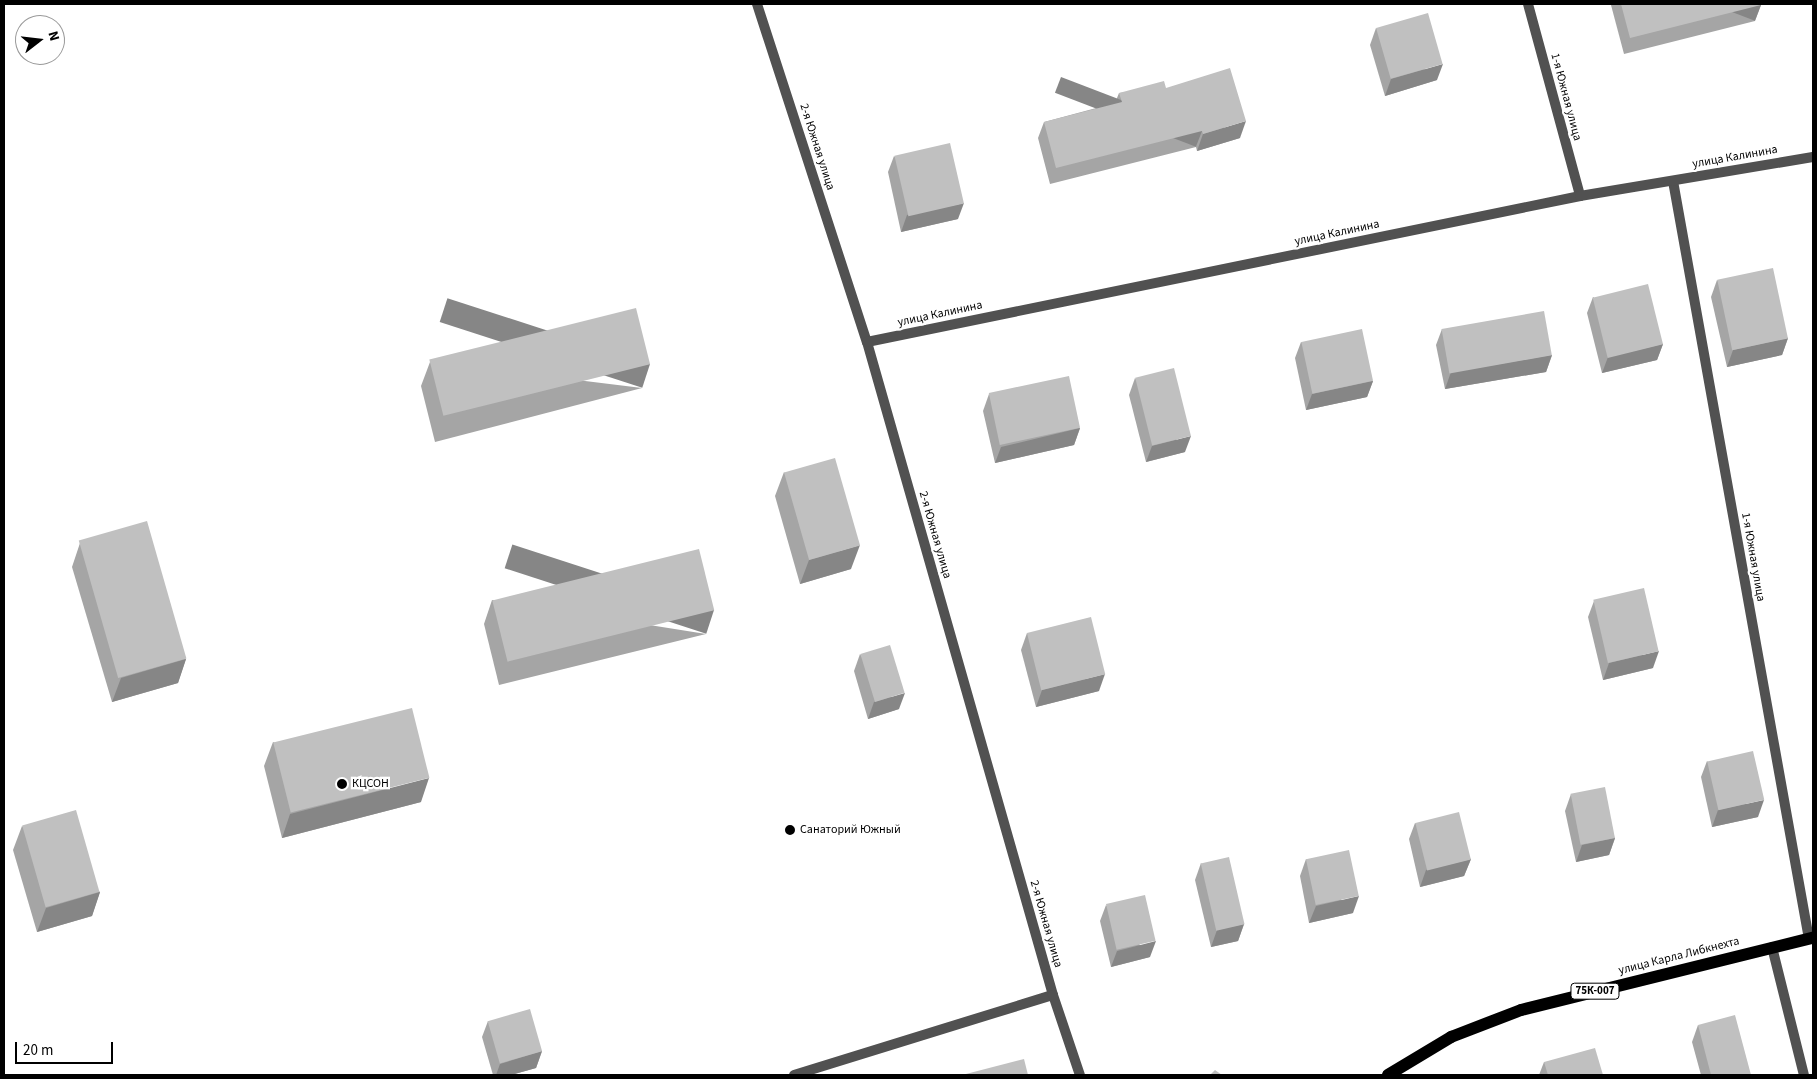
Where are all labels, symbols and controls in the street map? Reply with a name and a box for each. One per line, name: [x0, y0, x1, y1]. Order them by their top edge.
north arrow: [15, 15, 65, 65]
text: N: [43, 29, 64, 43]
street label: 1-я Южная улица: [1547, 52, 1585, 142]
street label: 2-я Южная улица: [796, 102, 838, 192]
street label: улица Калинина: [1691, 142, 1779, 172]
street label: улица Калинина: [1293, 217, 1381, 249]
street label: улица Калинина: [896, 298, 984, 330]
street label: 2-я Южная улица: [916, 490, 954, 580]
street label: 1-я Южная улица: [1738, 511, 1768, 603]
place label: КЦСОН: [352, 777, 389, 791]
marker: КЦСОН: [336, 778, 348, 790]
place label: Санаторий Южный: [800, 823, 901, 837]
marker: Санаторий Южный: [784, 824, 796, 836]
street label: 2-я Южная улица: [1027, 879, 1065, 969]
street label: улица Карла Либкнехта: [1617, 934, 1741, 978]
road number: 75К-007: [1570, 982, 1620, 999]
scale bar: [18, 1032, 115, 1064]
text: 20 m: [23, 1040, 53, 1061]

